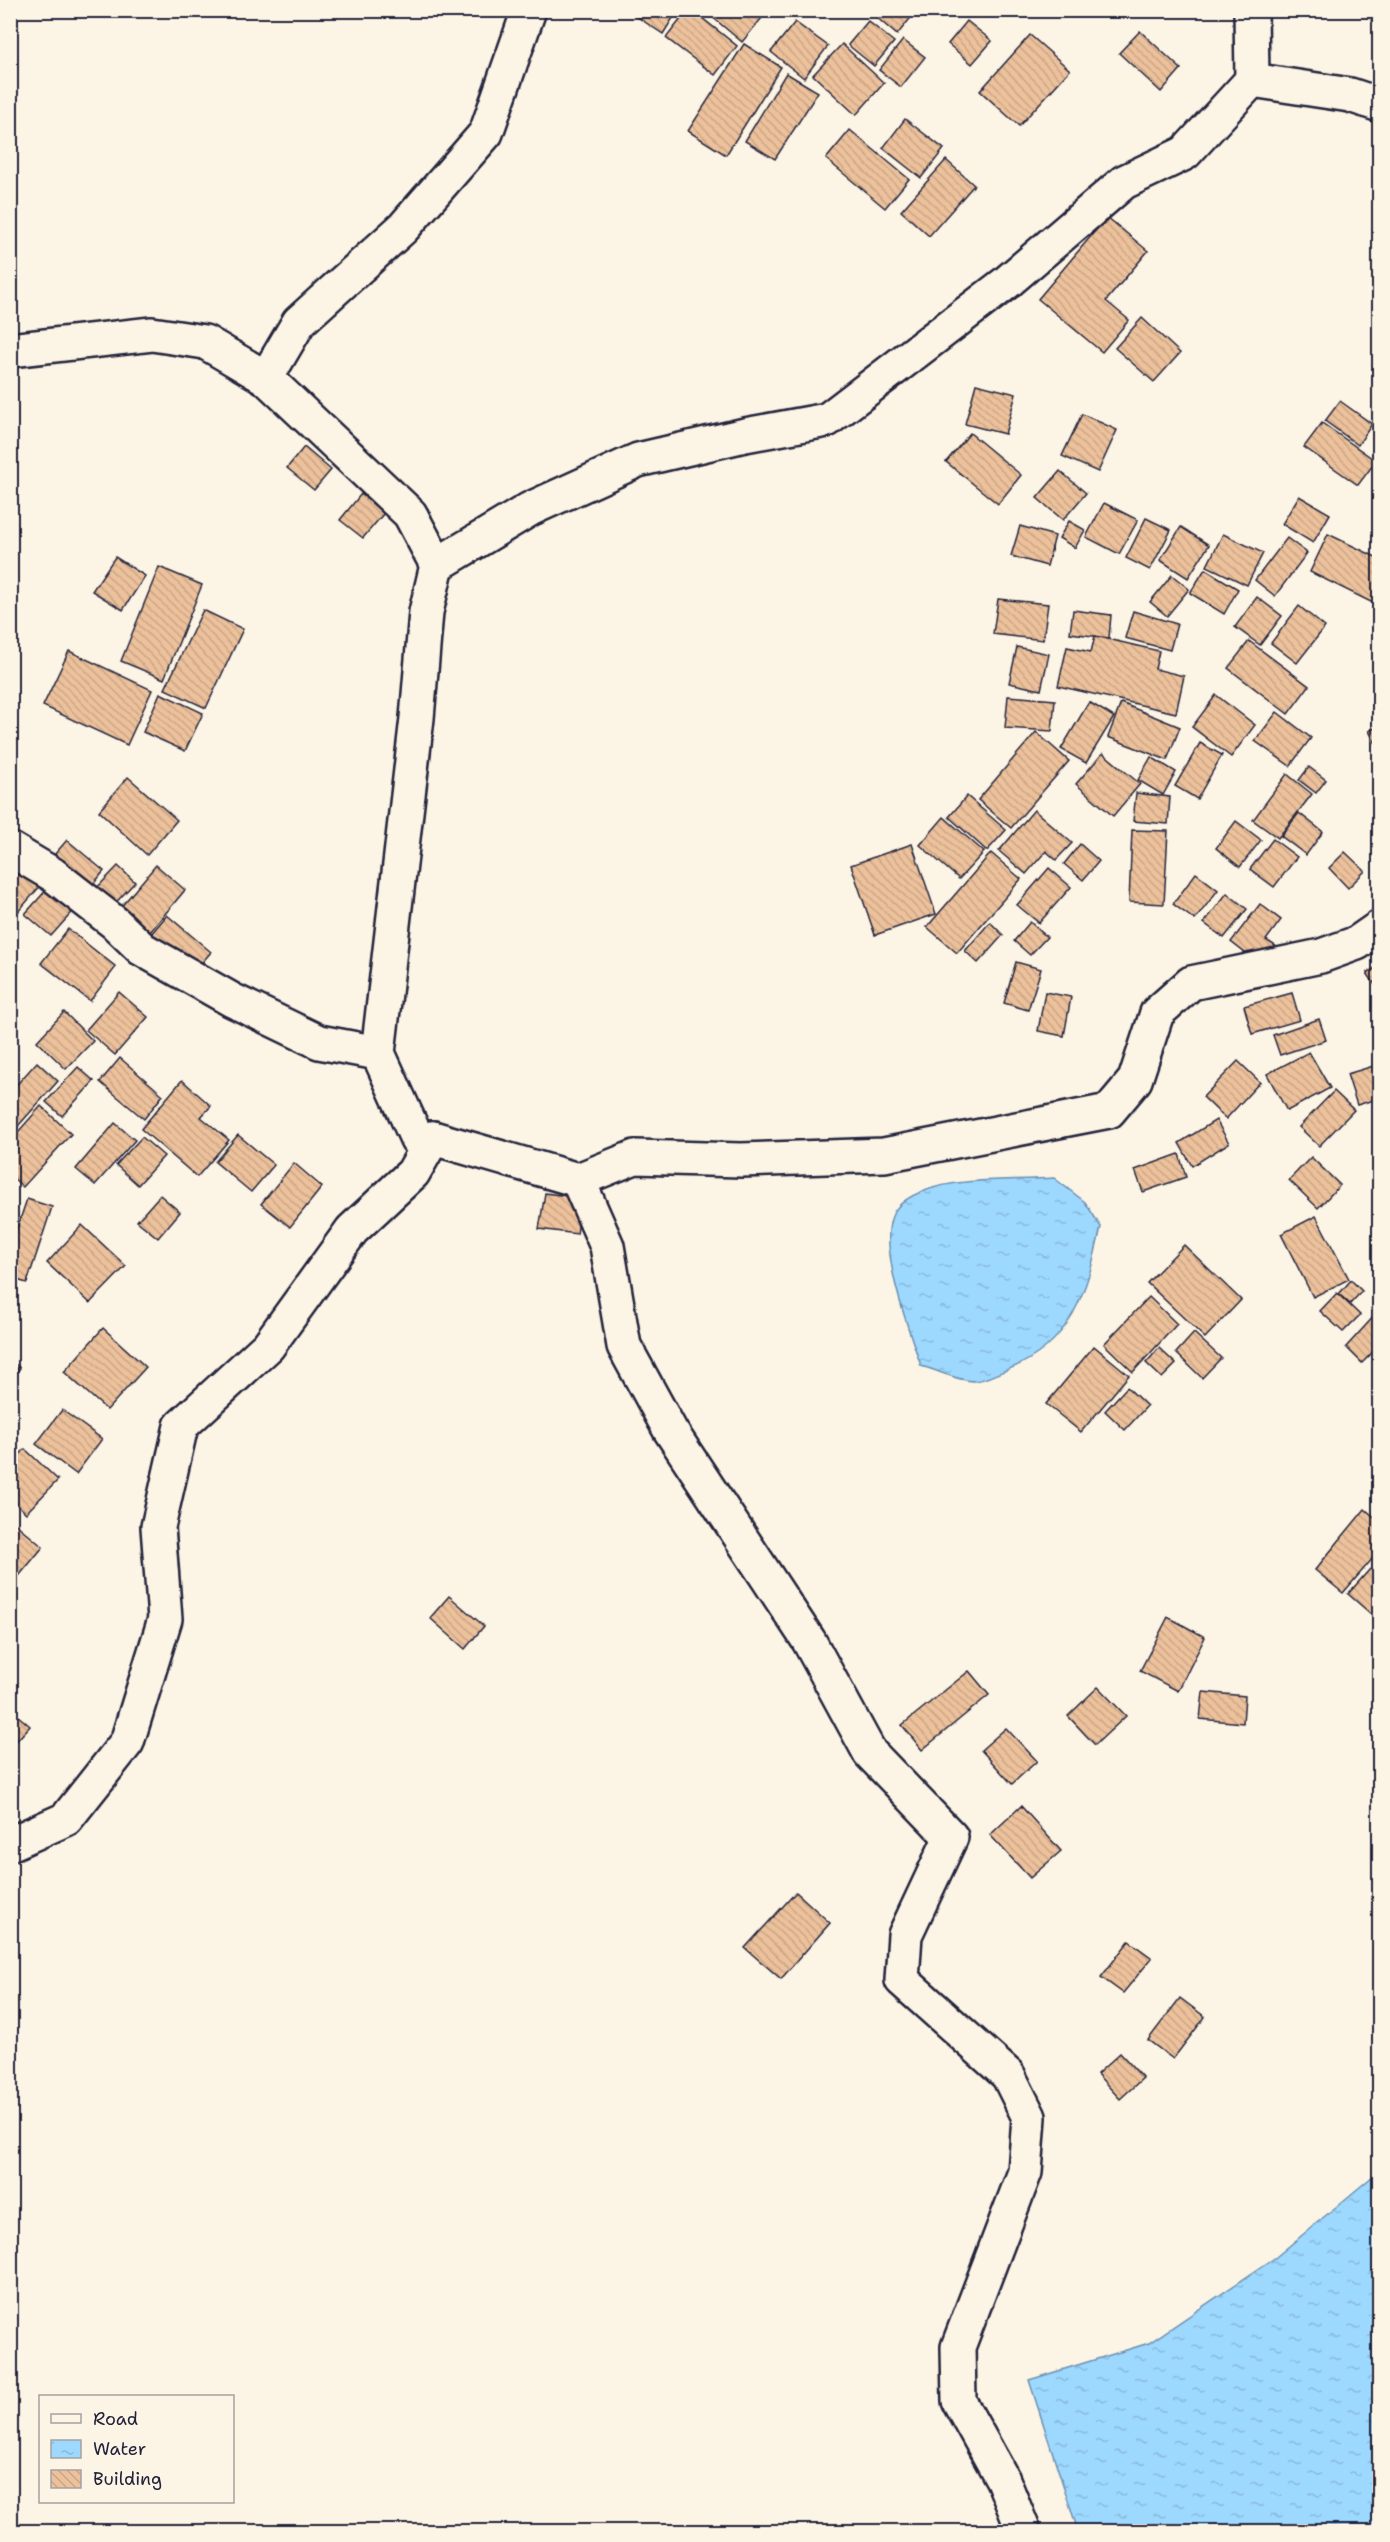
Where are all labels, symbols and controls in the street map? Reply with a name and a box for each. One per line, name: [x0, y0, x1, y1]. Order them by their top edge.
legend: [39, 2395, 234, 2503]
text: Road: [93, 2407, 138, 2431]
text: Water: [93, 2437, 146, 2461]
text: Building: [93, 2467, 162, 2491]

